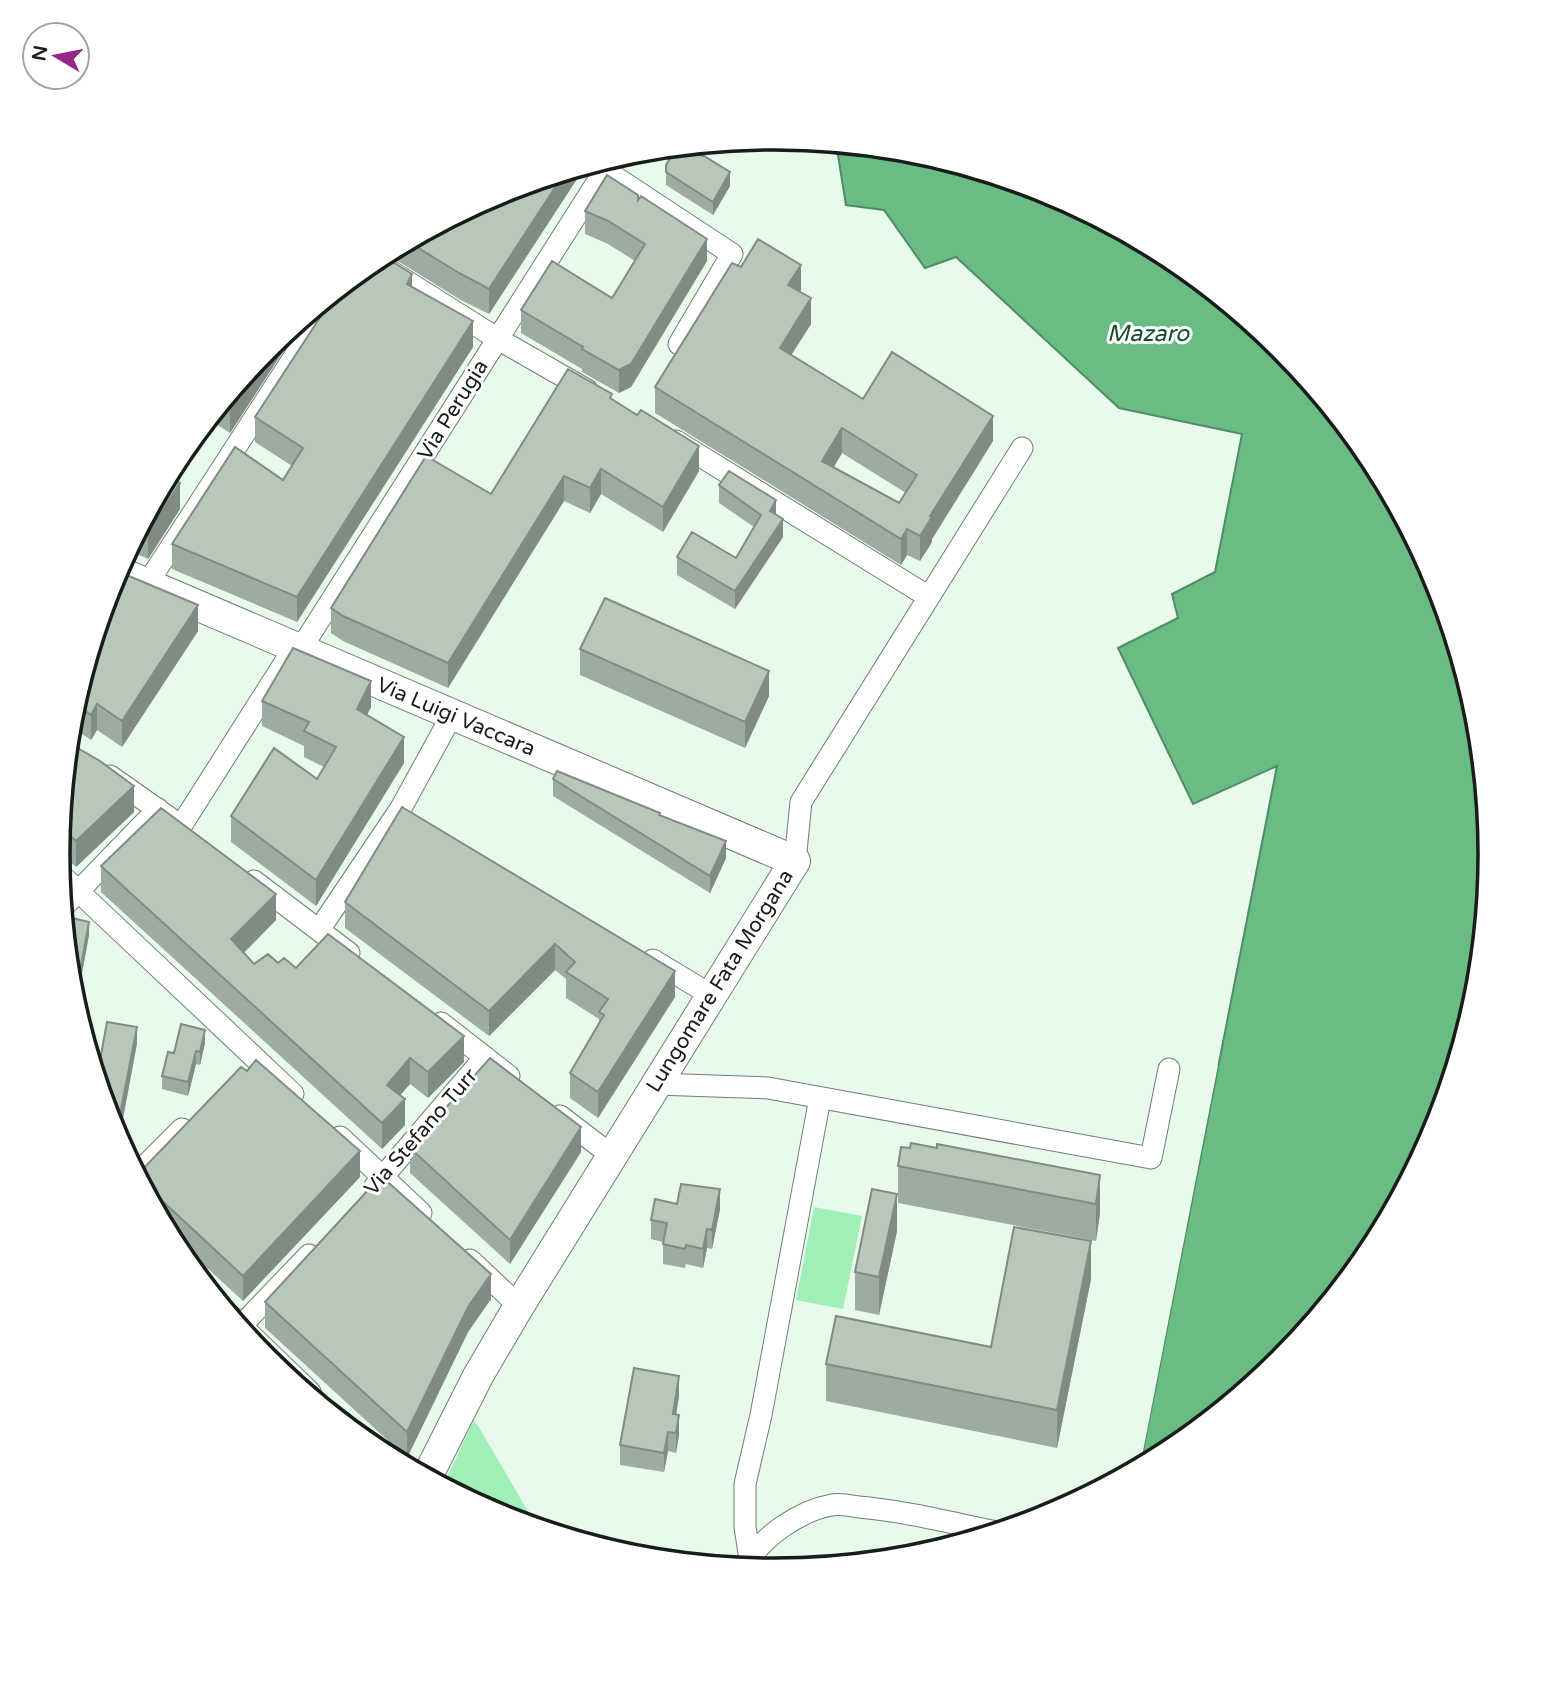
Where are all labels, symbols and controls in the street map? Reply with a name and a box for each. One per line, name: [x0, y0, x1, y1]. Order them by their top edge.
north arrow: [21, 21, 91, 91]
text: N: [28, 44, 52, 63]
water label: Mazaro: [1107, 320, 1190, 348]
street label: Via Perugia: [412, 355, 494, 465]
street label: Via Luigi Vaccara: [373, 672, 539, 762]
street label: Lungomare Fata Morgana: [641, 865, 799, 1097]
street label: Via Stefano Turr: [359, 1063, 483, 1201]

